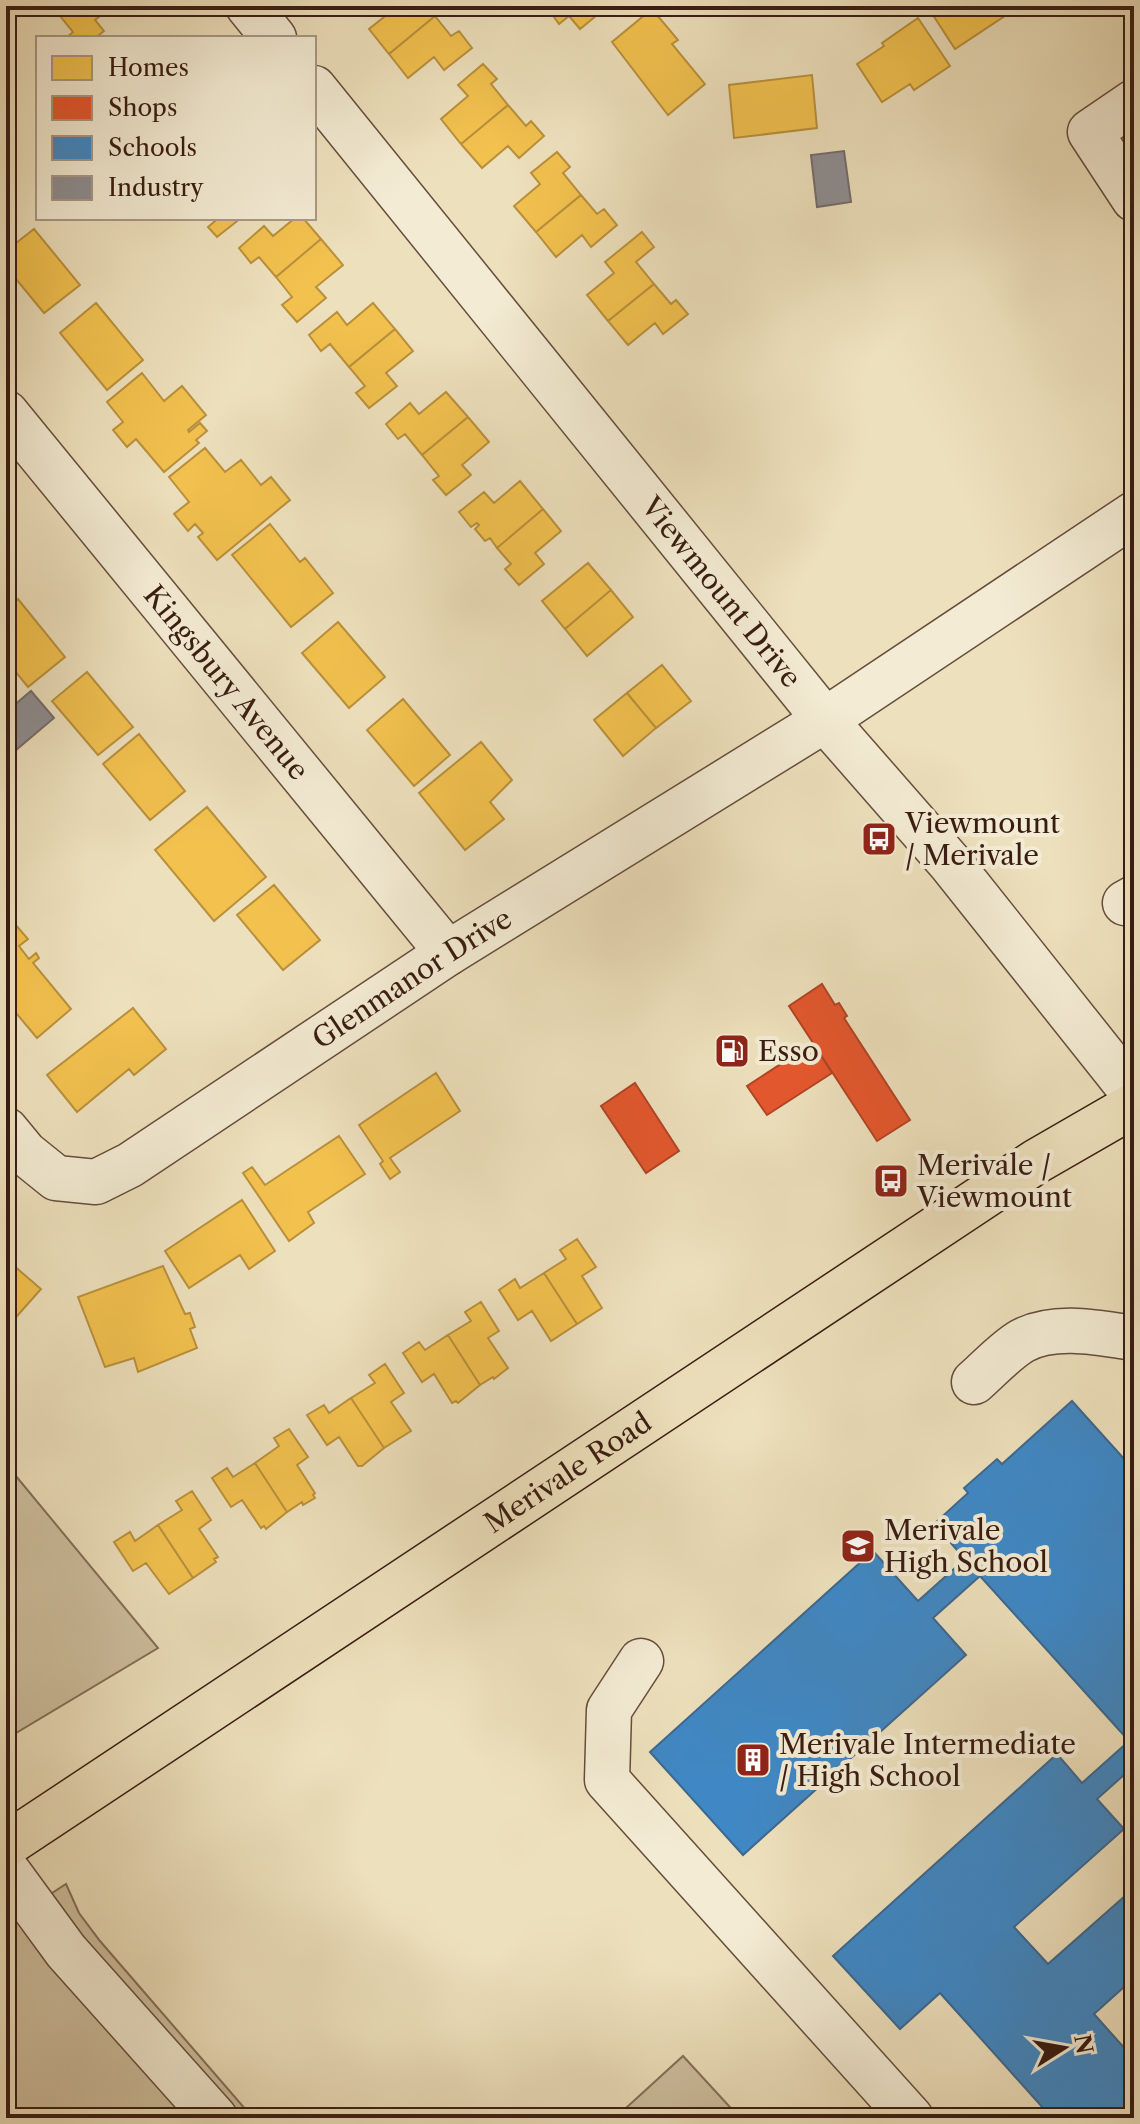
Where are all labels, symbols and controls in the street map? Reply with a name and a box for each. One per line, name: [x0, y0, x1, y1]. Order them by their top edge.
legend: [36, 36, 316, 220]
text: Homes: [108, 53, 189, 82]
text: Shops: [108, 93, 177, 122]
text: Schools: [108, 133, 197, 162]
text: Industry: [108, 173, 204, 202]
street label: Viewmount Drive: [634, 489, 809, 694]
street label: Kingsbury Avenue: [137, 578, 316, 786]
place label: Viewmount / Merivale: [904, 806, 1060, 872]
bus stop icon: Viewmount / Merivale: [860, 820, 898, 858]
street label: Glenmanor Drive: [306, 901, 518, 1056]
fuel station icon: Esso: [713, 1032, 751, 1070]
place label: Esso: [758, 1034, 819, 1068]
place label: Merivale / Viewmount: [916, 1148, 1072, 1214]
bus stop icon: Merivale / Viewmount: [872, 1162, 910, 1200]
street label: Merivale Road: [478, 1405, 658, 1540]
place label: Merivale High School: [884, 1513, 1048, 1579]
school or university icon: Merivale High School: [839, 1527, 877, 1565]
place label: Merivale Intermediate / High School: [779, 1727, 1076, 1793]
building icon: Merivale Intermediate / High School: [734, 1741, 772, 1779]
north arrow: [1024, 2008, 1104, 2088]
text: N: [1068, 2032, 1098, 2056]

